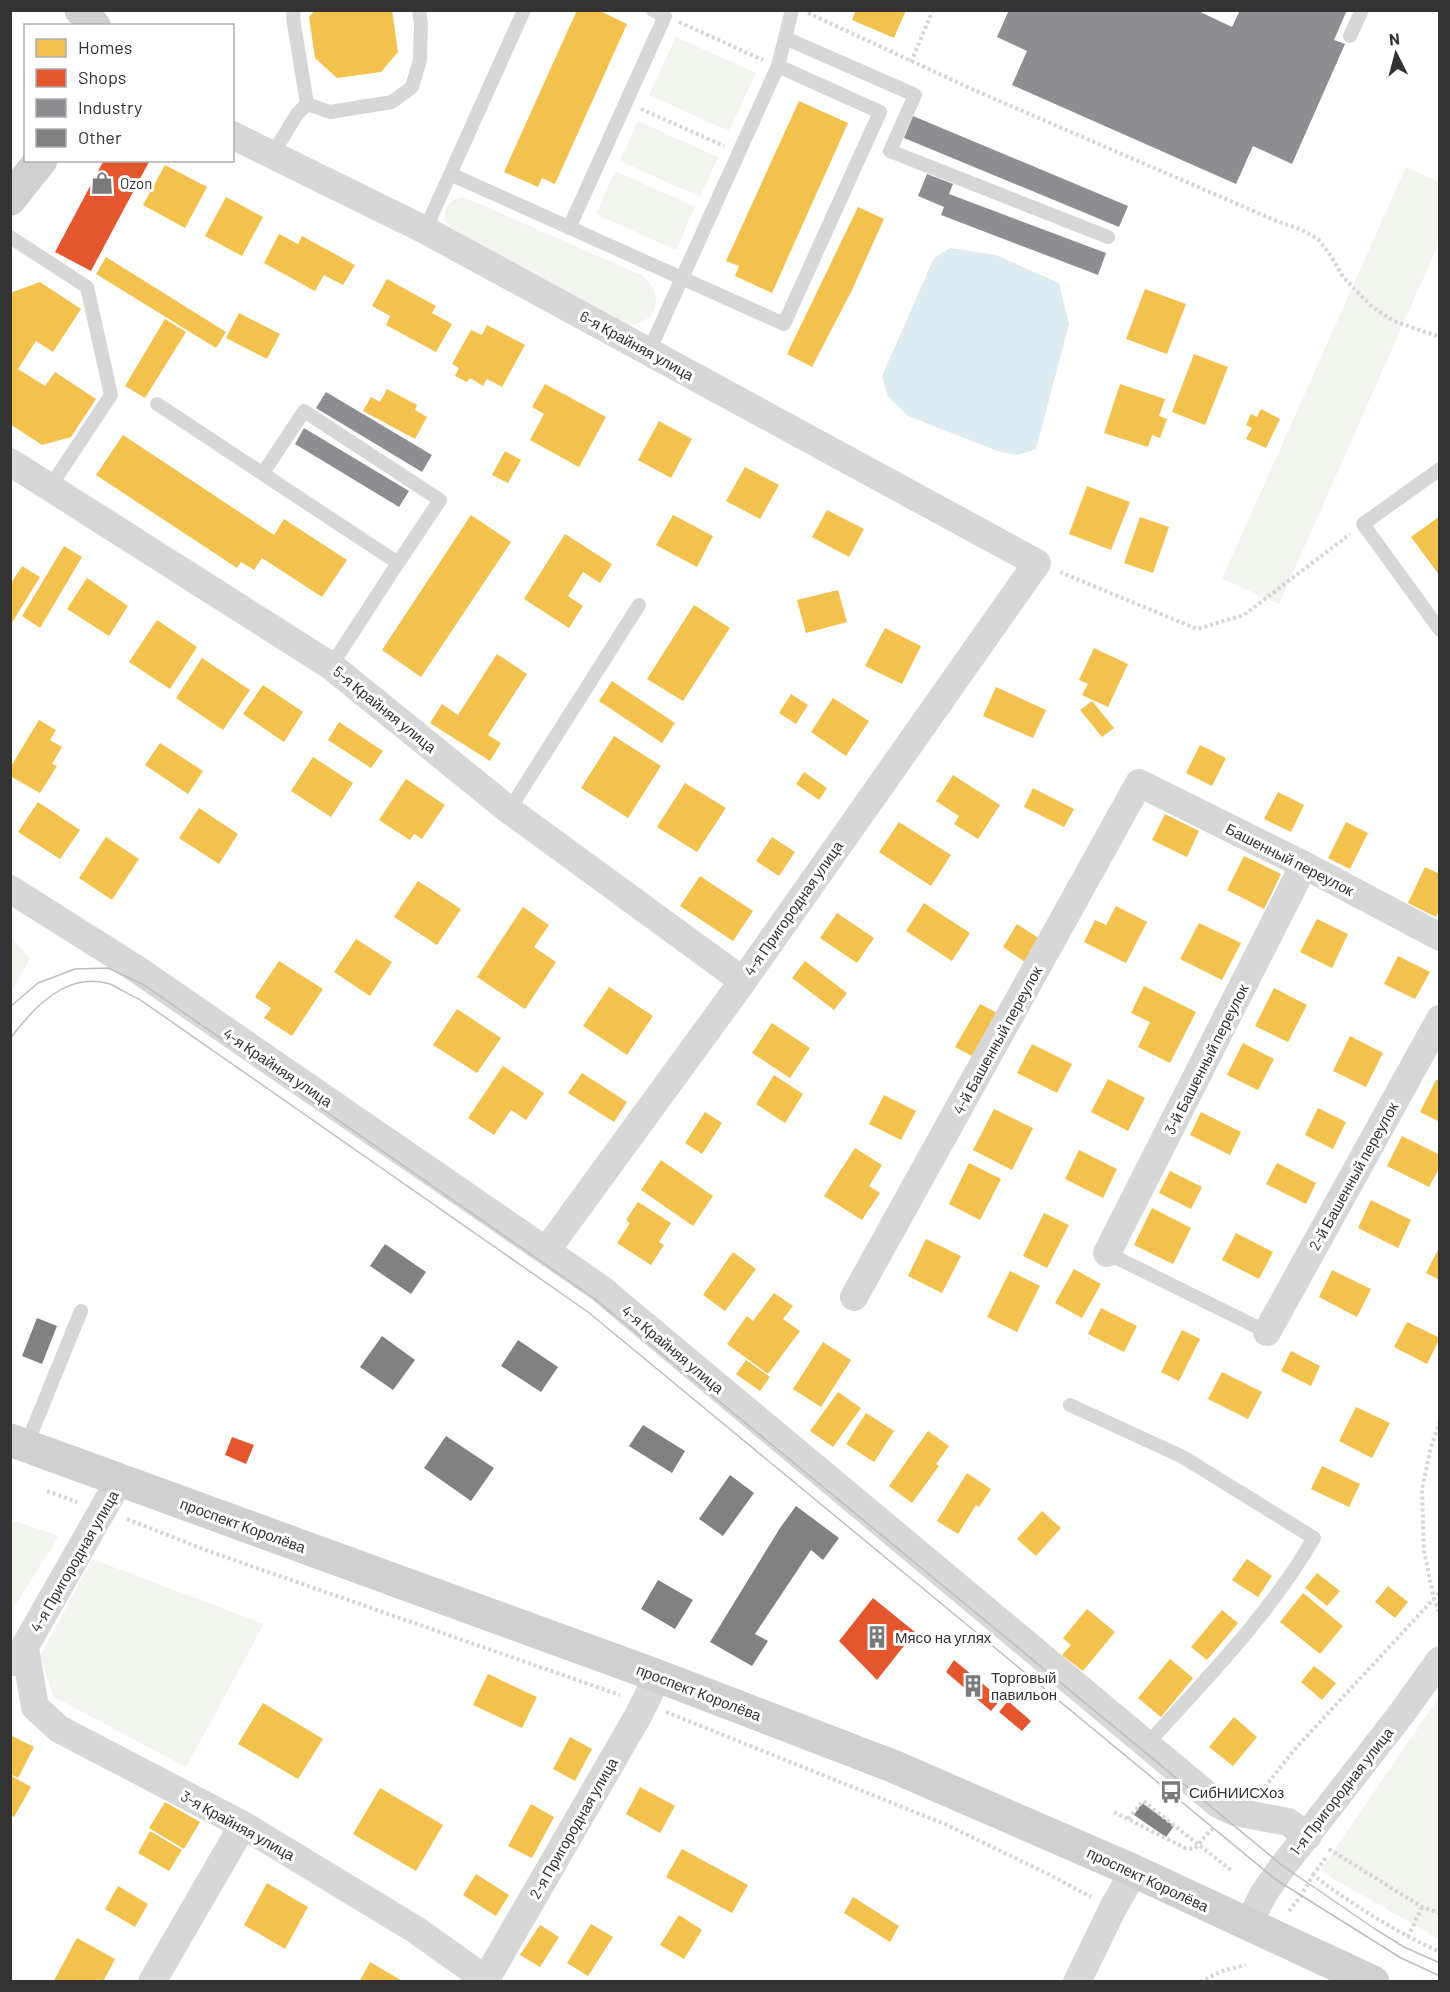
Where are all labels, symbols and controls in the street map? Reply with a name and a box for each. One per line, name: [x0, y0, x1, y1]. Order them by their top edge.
legend: [24, 24, 234, 162]
north arrow: [1366, 24, 1426, 84]
text: N: [1388, 29, 1401, 49]
text: Homes: [78, 36, 132, 58]
text: Shops: [78, 66, 127, 88]
text: Industry: [78, 96, 142, 118]
text: Other: [78, 126, 122, 148]
shop icon: Ozon: [89, 170, 115, 196]
place label: Ozon: [120, 174, 152, 192]
street label: 6-я Крайняя улица: [577, 306, 698, 384]
street label: 5-я Крайняя улица: [330, 662, 441, 756]
street label: Башенный переулок: [1223, 819, 1357, 899]
street label: 4-я Пригородная улица: [740, 837, 847, 979]
street label: 4-й Башенный переулок: [949, 962, 1046, 1117]
street label: 3-й Башенный переулок: [1160, 980, 1252, 1137]
street label: 4-я Крайняя улица: [220, 1024, 337, 1111]
street label: 2-й Башенный переулок: [1305, 1098, 1401, 1253]
street label: 4-я Крайняя улица: [618, 1301, 728, 1397]
street label: 4-я Пригородная улица: [26, 1486, 122, 1635]
street label: проспект Королёва: [178, 1494, 309, 1556]
building icon: Мясо на углях: [864, 1624, 890, 1650]
place label: Мясо на углях: [895, 1628, 992, 1646]
street label: проспект Королёва: [634, 1660, 764, 1724]
place label: Торговый павильон: [991, 1668, 1057, 1703]
building icon: Торговый павильон: [960, 1673, 986, 1699]
street label: 1-я Пригородная улица: [1285, 1723, 1397, 1859]
street label: 2-я Пригородная улица: [525, 1754, 621, 1902]
bus stop icon: СибНИИСХоз: [1158, 1779, 1184, 1805]
place label: СибНИИСХоз: [1189, 1783, 1284, 1801]
street label: 3-я Крайняя улица: [178, 1786, 299, 1864]
street label: проспект Королёва: [1084, 1843, 1212, 1915]

